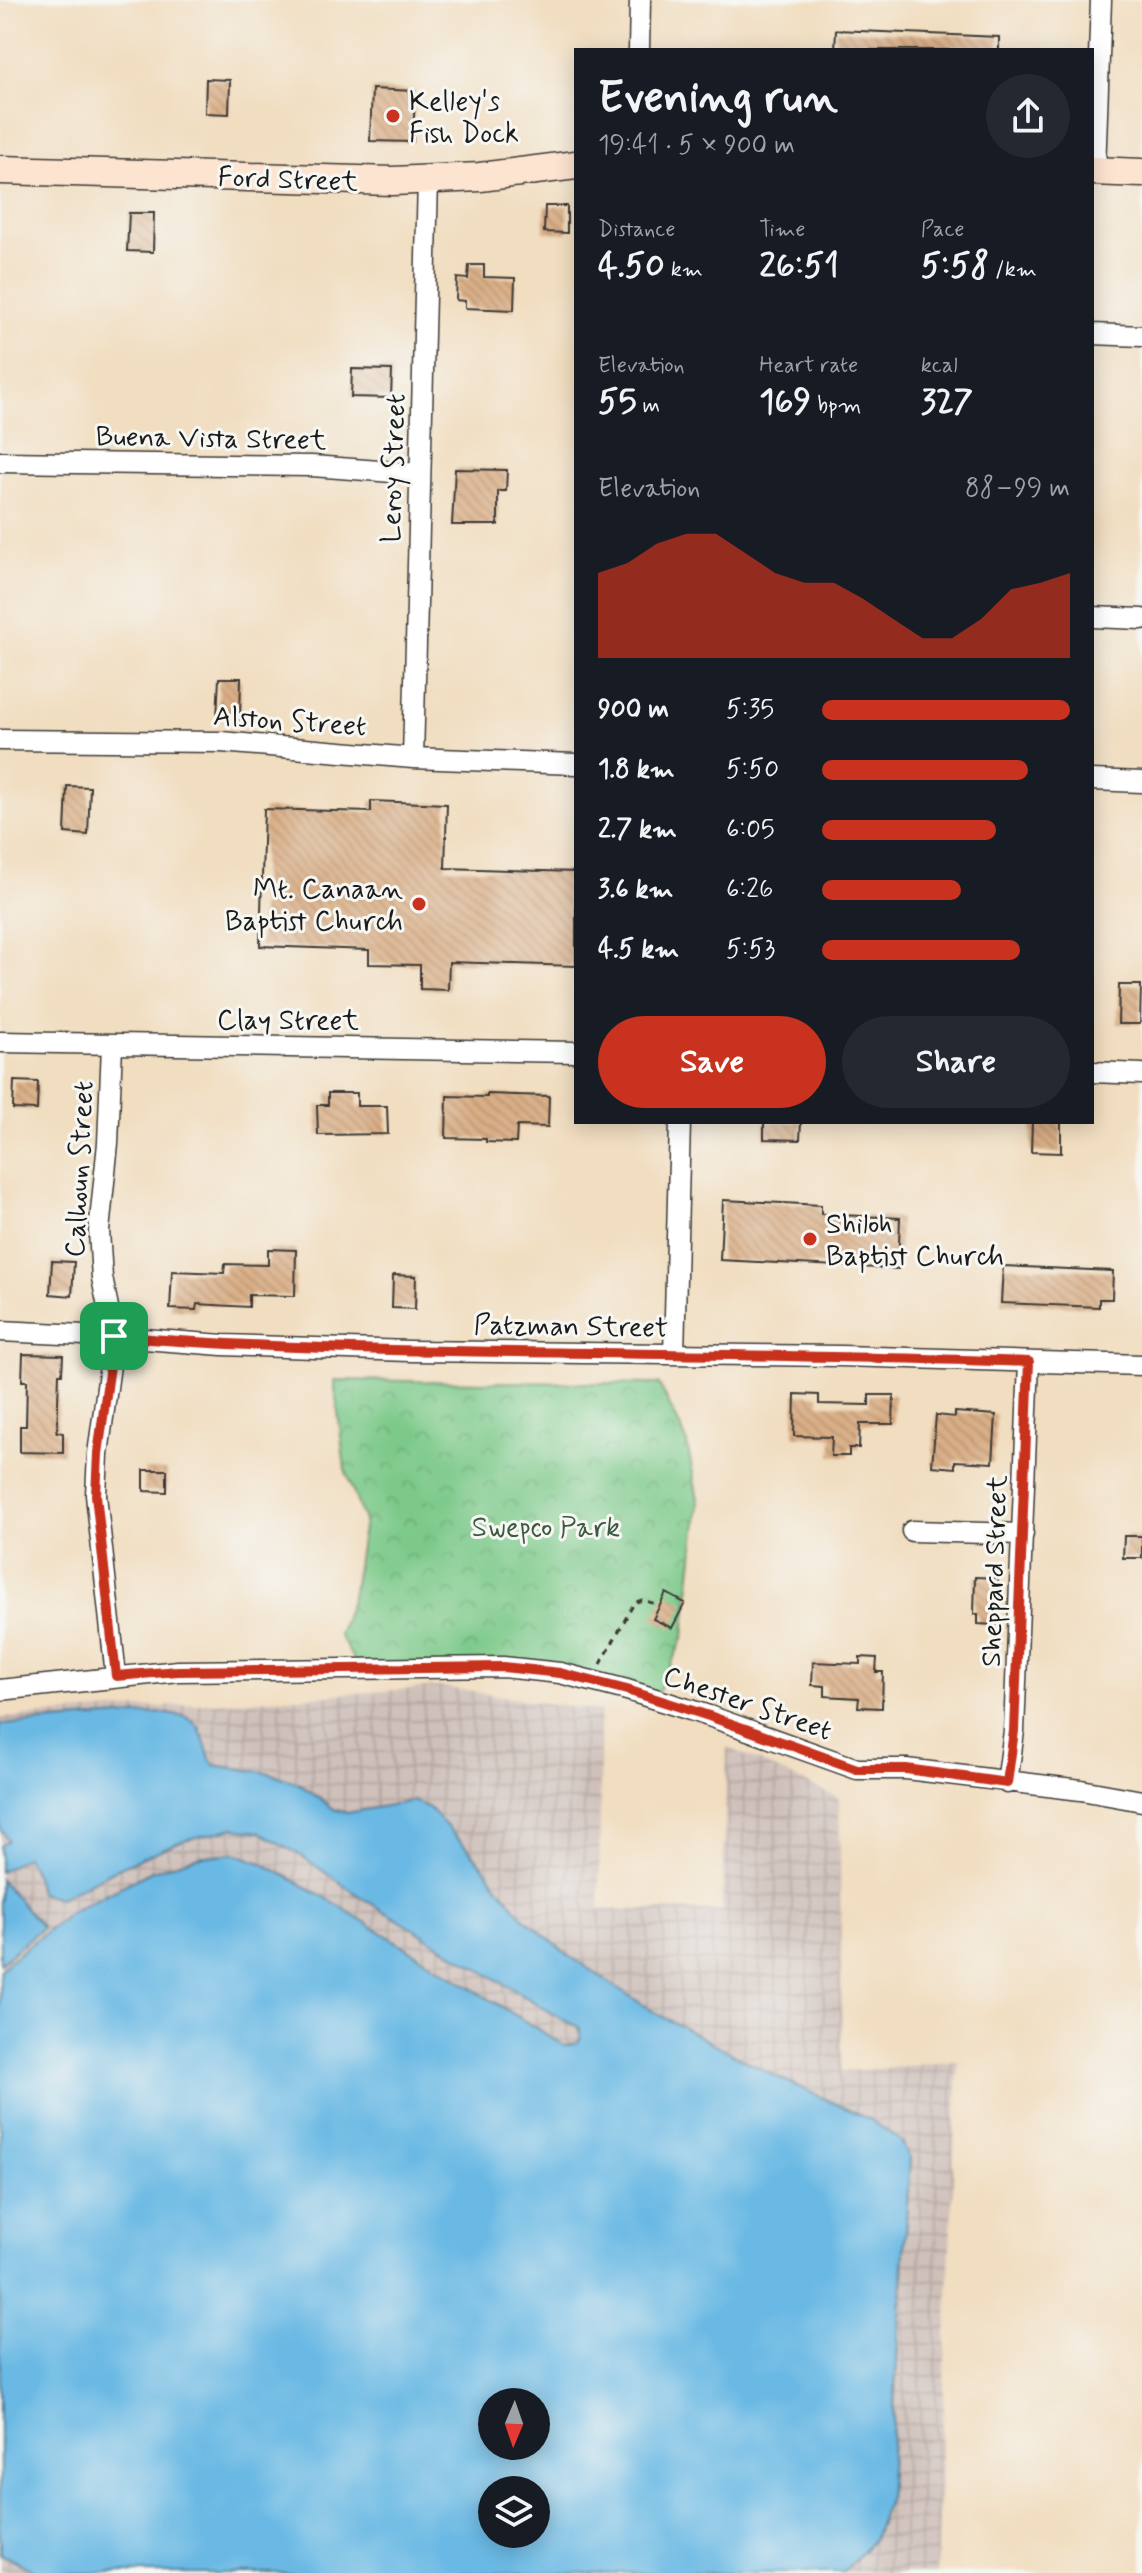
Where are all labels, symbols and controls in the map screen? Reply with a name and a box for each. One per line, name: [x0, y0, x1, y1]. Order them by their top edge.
text: Evening run: [598, 70, 838, 128]
button: share: [986, 74, 1070, 158]
place label: Kelley's Fish Dock: [409, 84, 519, 153]
marker: Kelley's Fish Dock: [384, 107, 402, 125]
text: 19:41 · 5 × 900 m: [598, 129, 795, 163]
street label: Ford Street: [217, 160, 359, 201]
text: Distance: [598, 216, 675, 244]
text: Time: [759, 216, 805, 244]
text: Pace: [921, 216, 964, 244]
text: 4.50: [598, 244, 665, 289]
text: 26:51: [759, 244, 839, 289]
text: 5:58: [921, 244, 989, 289]
text: km: [665, 256, 703, 284]
text: /km: [989, 256, 1037, 284]
text: Elevation: [598, 352, 685, 380]
text: Heart rate: [759, 352, 858, 380]
text: kcal: [921, 352, 958, 380]
text: 55: [598, 380, 637, 425]
text: 169: [759, 380, 811, 425]
text: 327: [921, 380, 973, 425]
text: m: [637, 392, 660, 420]
text: bpm: [811, 392, 861, 420]
street label: Leroy Street: [373, 393, 416, 543]
street label: Buena Vista Street: [95, 419, 327, 460]
text: Elevation: [598, 472, 700, 506]
text: 88–99 m: [965, 472, 1070, 506]
text: 900 m: [598, 693, 669, 727]
text: 5:35: [726, 693, 774, 727]
street label: Alston Street: [212, 699, 368, 746]
text: 1.8 km: [598, 753, 675, 787]
text: 5:50: [726, 753, 779, 787]
text: 2.7 km: [598, 813, 677, 847]
text: 6:05: [726, 813, 775, 847]
place label: Mt. Canaan Baptist Church: [225, 872, 403, 941]
text: 3.6 km: [598, 873, 673, 907]
text: 6:26: [726, 873, 773, 907]
marker: Mt. Canaan Baptist Church: [410, 895, 428, 913]
text: 4.5 km: [598, 933, 679, 967]
text: 5:53: [726, 933, 775, 967]
street label: Clay Street: [217, 1003, 359, 1040]
button: Save: [598, 1016, 826, 1108]
button: Share: [842, 1016, 1070, 1108]
street label: Calhoun Street: [57, 1080, 104, 1258]
place label: Shiloh Baptist Church: [826, 1207, 1004, 1276]
marker: Shiloh Baptist Church: [801, 1230, 819, 1248]
pin: [80, 1302, 148, 1370]
street label: Patzman Street: [473, 1307, 669, 1348]
icon: arrive: [92, 1314, 136, 1358]
street label: Sheppard Street: [974, 1474, 1017, 1668]
park label: Swepco Park: [472, 1510, 620, 1547]
street label: Chester Street: [658, 1658, 836, 1751]
north arrow: [478, 2388, 550, 2460]
map controls: [478, 2388, 550, 2548]
button: layers: [478, 2476, 550, 2548]

